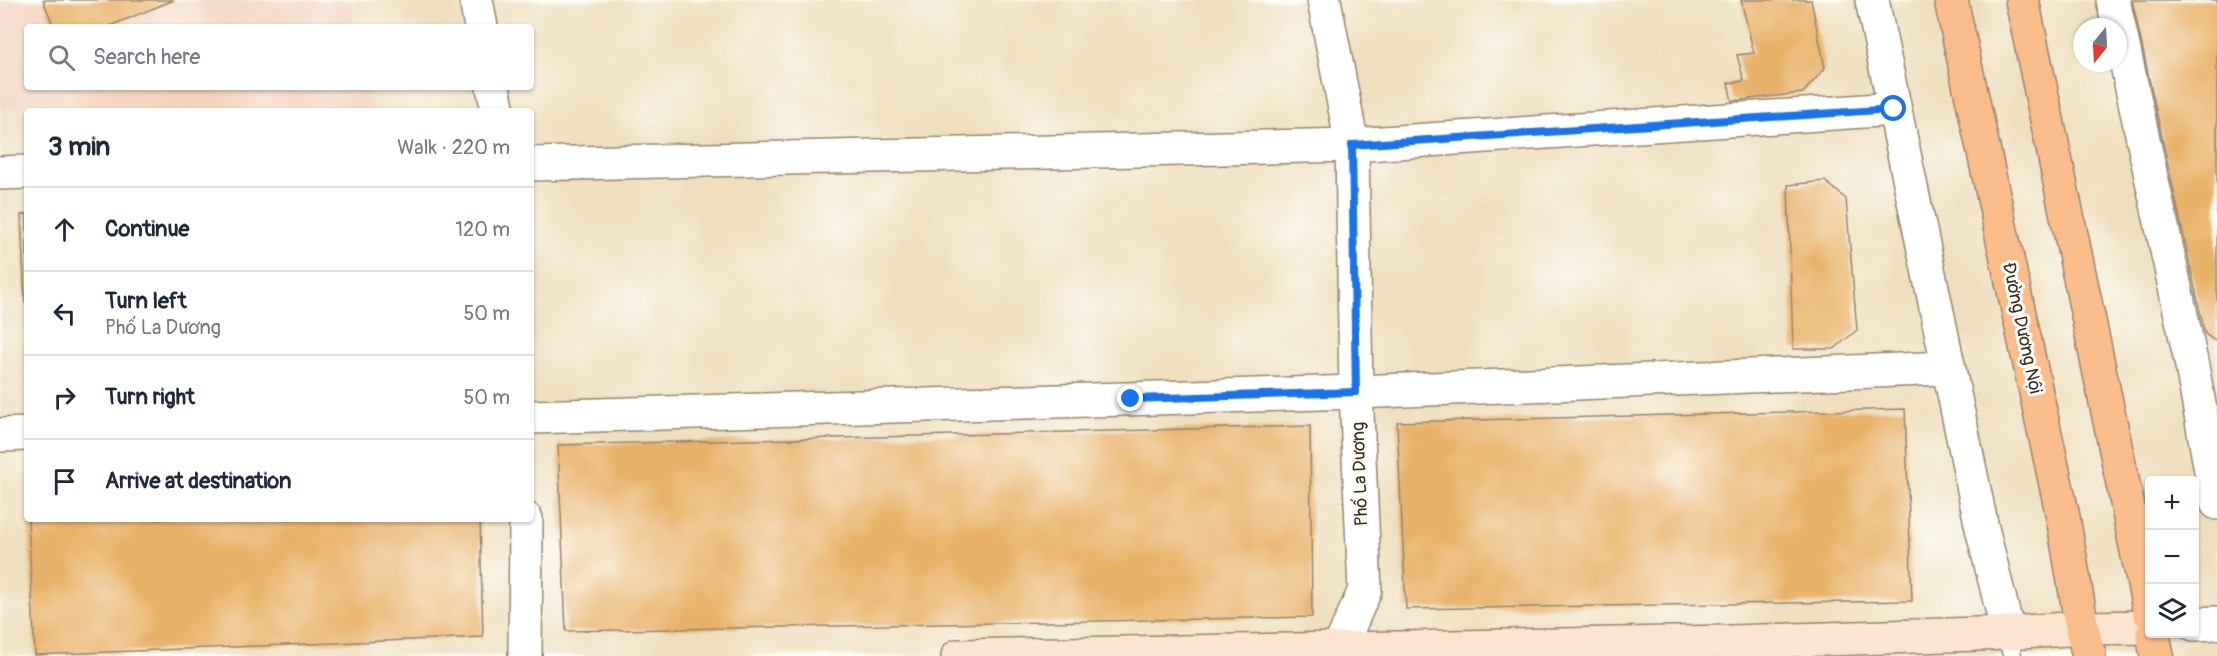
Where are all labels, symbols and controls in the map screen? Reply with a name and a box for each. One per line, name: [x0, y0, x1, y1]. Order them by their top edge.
north arrow: [2073, 18, 2127, 72]
search box: [24, 24, 534, 90]
icon: search: [45, 41, 78, 74]
text: Search here: [93, 43, 200, 71]
route start: [1880, 95, 1906, 121]
text: 3 min: [48, 131, 110, 163]
text: Walk · 220 m: [397, 135, 510, 160]
icon: ahead: [48, 213, 81, 246]
text: Continue: [105, 215, 189, 243]
text: 120 m: [455, 217, 510, 242]
street label: Đường Dương Nội: [1997, 260, 2047, 396]
text: Turn left: [105, 287, 187, 315]
icon: left: [48, 297, 81, 330]
text: 50 m: [463, 301, 510, 326]
text: Phố La Dương: [105, 315, 221, 340]
icon: right: [48, 381, 81, 414]
text: Turn right: [105, 383, 195, 411]
text: 50 m: [463, 385, 510, 410]
route end: [1117, 385, 1143, 411]
street label: Phố La Dương: [1347, 422, 1373, 526]
icon: arrive: [48, 465, 81, 498]
text: Arrive at destination: [105, 467, 291, 495]
map controls: [2145, 476, 2199, 638]
button: +: [2145, 476, 2199, 530]
button: −: [2145, 530, 2199, 584]
button: layers: [2145, 584, 2199, 638]

